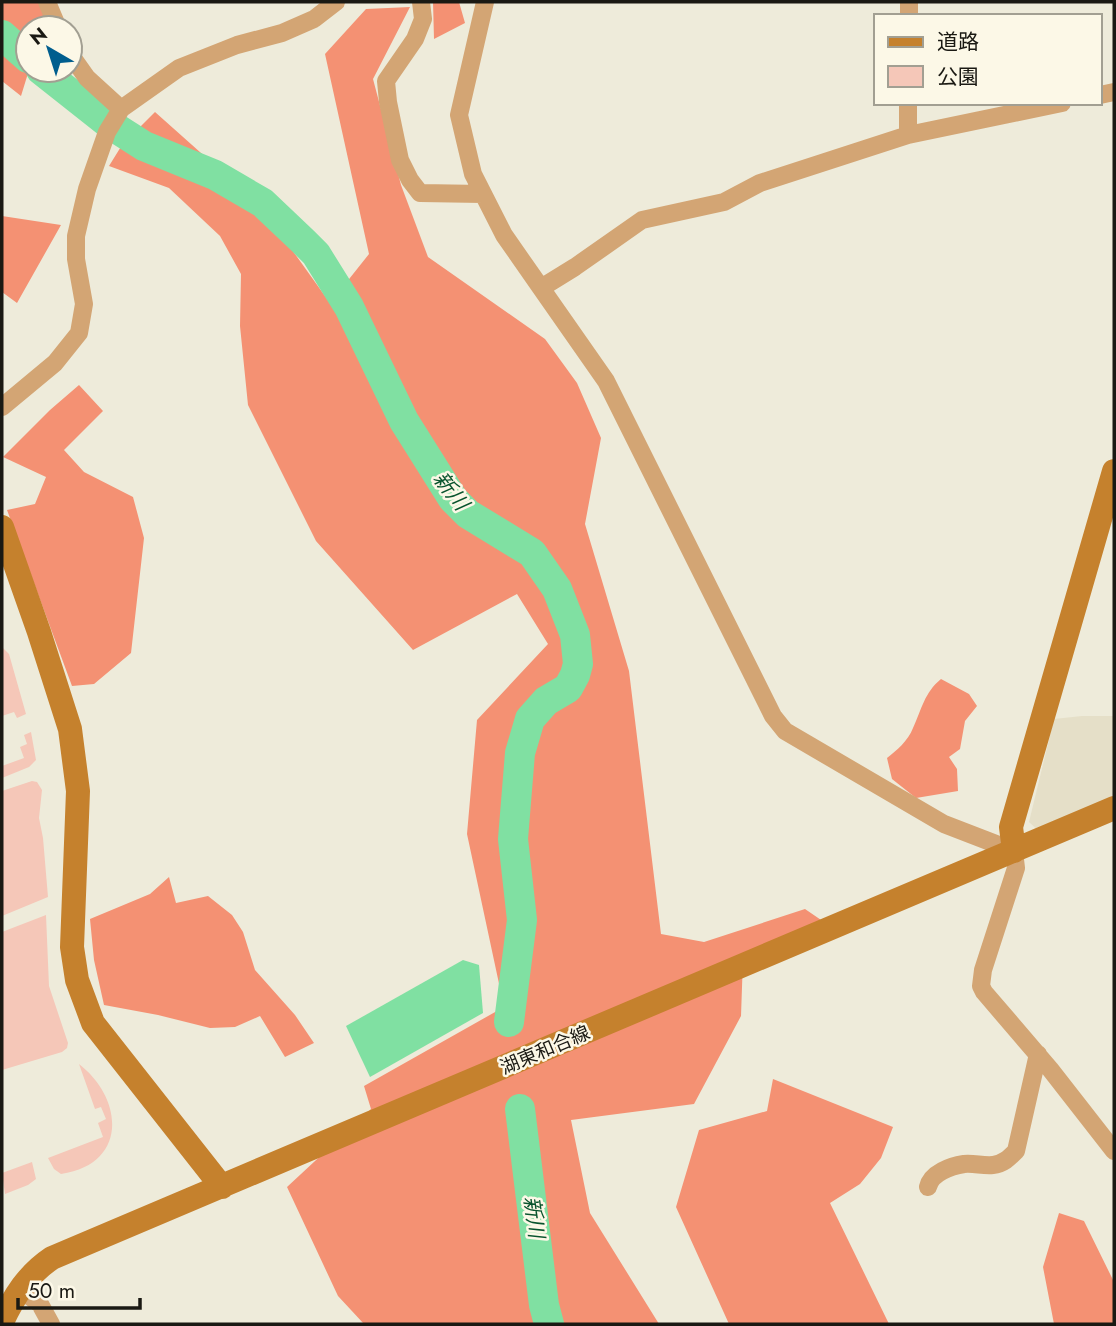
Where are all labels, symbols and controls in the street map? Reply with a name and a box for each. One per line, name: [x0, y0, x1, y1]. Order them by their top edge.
north arrow: [14, 14, 84, 84]
legend: [874, 14, 1102, 105]
text: N: [24, 21, 53, 51]
text: 道路: [937, 27, 979, 57]
text: 公園: [937, 62, 979, 92]
water label: 新川: [426, 465, 477, 518]
street label: 湖東和合線: [496, 1019, 594, 1081]
water label: 新川: [516, 1194, 552, 1242]
scale bar: [18, 1266, 140, 1310]
text: 50 m: [28, 1276, 75, 1306]

